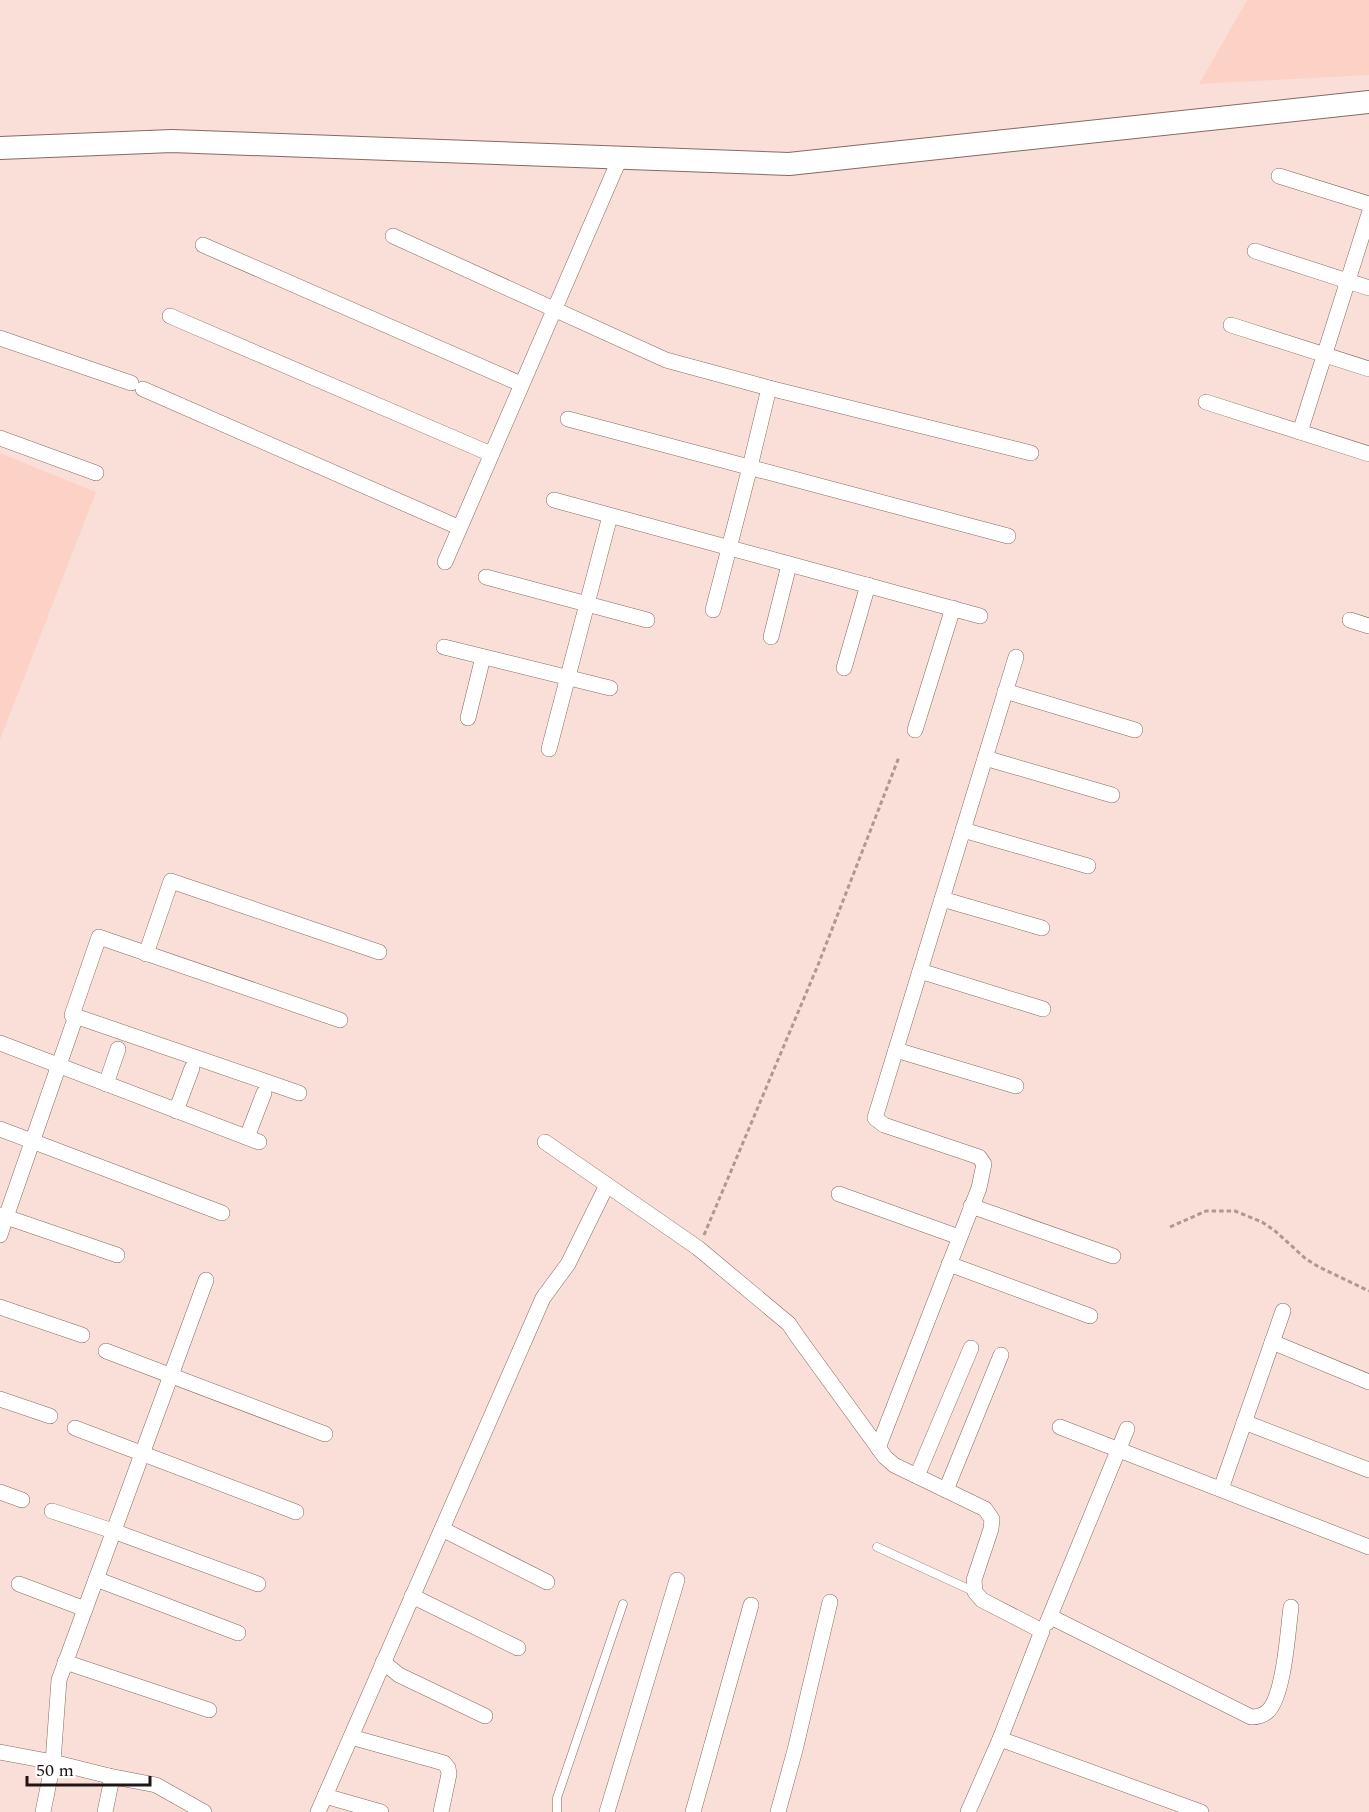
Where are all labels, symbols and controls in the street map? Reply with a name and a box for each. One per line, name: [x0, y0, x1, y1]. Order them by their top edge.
scale bar: [27, 1749, 150, 1787]
text: 50 m: [36, 1757, 74, 1784]

